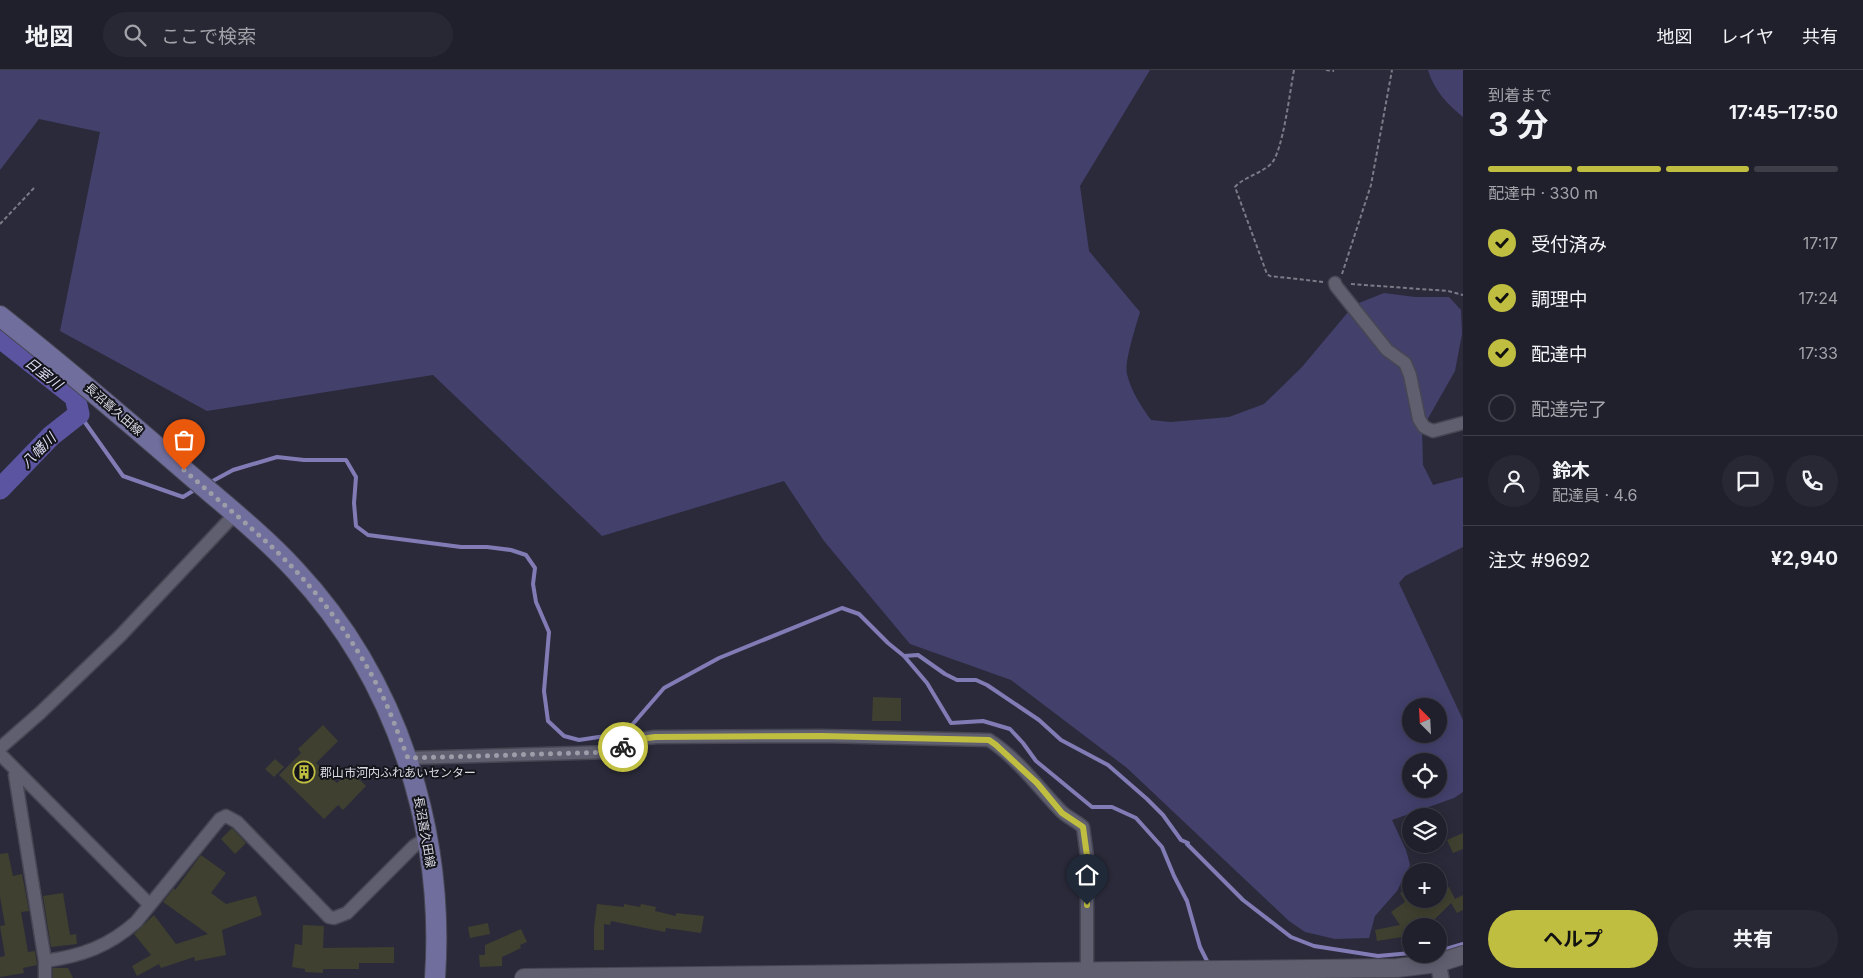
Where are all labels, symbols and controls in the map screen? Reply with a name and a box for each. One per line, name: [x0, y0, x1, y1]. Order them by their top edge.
search box: [103, 12, 453, 57]
icon: search: [121, 21, 149, 49]
text: 地図: [25, 22, 73, 51]
text: ここで検索: [161, 25, 256, 48]
text: 地図: [1657, 26, 1693, 47]
text: レイヤ: [1721, 26, 1774, 47]
text: 共有: [1802, 26, 1838, 47]
text: 到着まで: [1488, 85, 1552, 105]
text: 17:45–17:50: [1729, 101, 1838, 124]
text: 3 分: [1488, 105, 1548, 144]
text: 配達中 · 330 m: [1488, 183, 1598, 203]
icon: check: [1488, 229, 1516, 257]
text: 受付済み: [1531, 233, 1607, 256]
text: 17:17: [1803, 233, 1838, 253]
icon: check: [1488, 284, 1516, 312]
text: 調理中: [1531, 288, 1588, 311]
text: 17:24: [1799, 288, 1838, 308]
icon: check: [1488, 339, 1516, 367]
text: 配達中: [1531, 343, 1588, 366]
text: 17:33: [1799, 343, 1838, 363]
water label: 日室川: [22, 353, 67, 394]
street label: 長沼喜久田線: [82, 380, 146, 438]
text: 配達完了: [1531, 398, 1607, 421]
pin: [163, 419, 205, 470]
icon: bag: [170, 426, 198, 454]
water label: 八幡川: [17, 428, 60, 471]
button: person: [1488, 455, 1540, 507]
button: chat: [1722, 455, 1774, 507]
button: phone: [1786, 455, 1838, 507]
text: 鈴木: [1552, 459, 1590, 482]
text: 配達員 · 4.6: [1552, 485, 1638, 505]
text: ¥2,940: [1771, 547, 1838, 570]
text: 注文 #9692: [1488, 549, 1590, 572]
north arrow: [1402, 698, 1448, 742]
map controls: [1402, 698, 1447, 963]
courier: [598, 722, 648, 772]
icon: bike: [609, 733, 637, 761]
button: locate: [1402, 753, 1447, 798]
building icon: 郡山市河内ふれあいセンター: [292, 760, 316, 784]
place label: 郡山市河内ふれあいセンター: [320, 765, 476, 780]
street label: 長沼喜久田線: [411, 795, 439, 869]
button: layers: [1402, 808, 1447, 853]
pin: [1066, 854, 1108, 905]
icon: home: [1073, 861, 1101, 889]
button: +: [1402, 863, 1447, 908]
button: ヘルプ: [1488, 910, 1658, 968]
button: 共有: [1668, 910, 1838, 968]
button: −: [1402, 918, 1447, 963]

